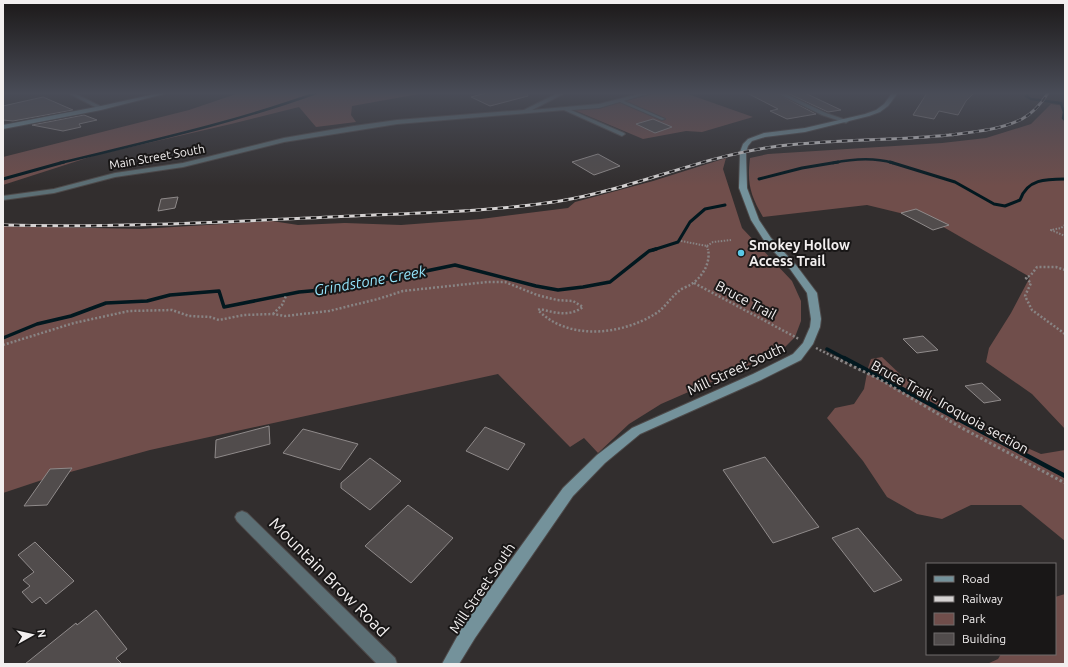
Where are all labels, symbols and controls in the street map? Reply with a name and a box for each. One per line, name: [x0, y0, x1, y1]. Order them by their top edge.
street label: Main Street South: [108, 142, 206, 171]
place label: Smokey Hollow Access Trail: [749, 237, 850, 269]
marker: Smokey Hollow Access Trail: [736, 248, 746, 258]
water label: Grindstone Creek: [313, 262, 428, 299]
street label: Bruce Trail: [713, 277, 779, 323]
street label: Mill Street South: [685, 339, 787, 399]
street label: Bruce Trail - Iroquoia section: [868, 357, 1032, 457]
street label: Mountain Brow Road: [266, 513, 393, 640]
street label: Mill Street South: [446, 540, 518, 636]
legend: [926, 563, 1056, 655]
text: Road: [962, 572, 990, 585]
text: Railway: [962, 592, 1003, 605]
text: Park: [962, 612, 986, 625]
north arrow: [12, 615, 52, 655]
text: N: [35, 629, 48, 639]
text: Building: [962, 632, 1006, 645]

